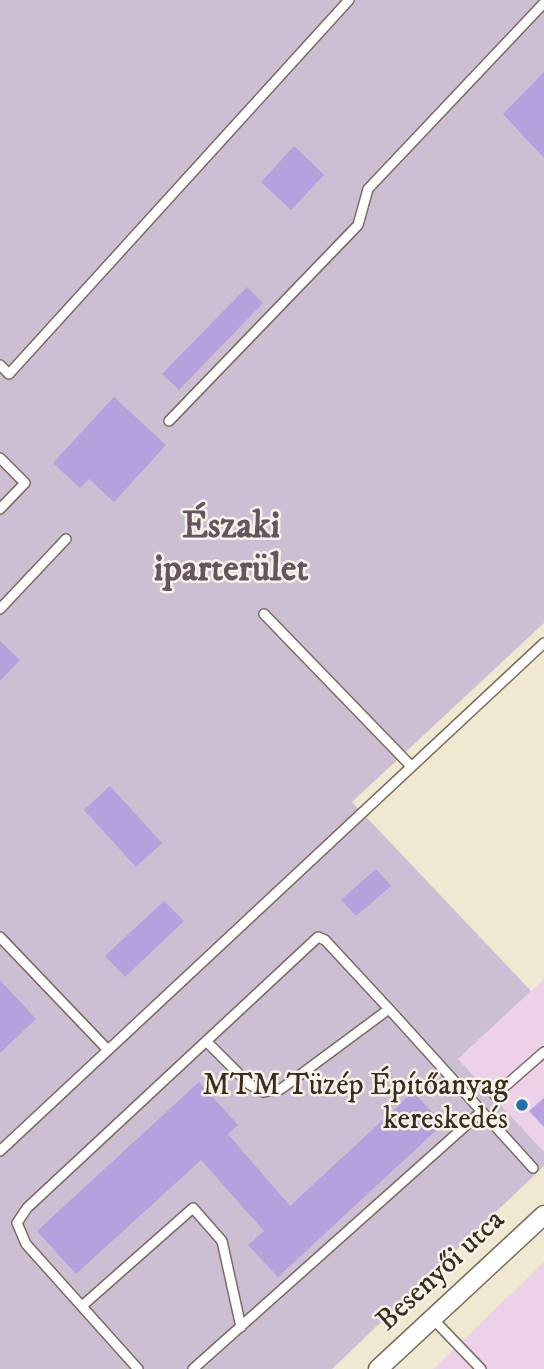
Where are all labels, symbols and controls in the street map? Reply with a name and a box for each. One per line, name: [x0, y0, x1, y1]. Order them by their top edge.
district label: Északi iparterület: [154, 507, 308, 594]
place label: MTM Tüzép Építőanyag kereskedés: [203, 1070, 508, 1140]
marker: MTM Tüzép Építőanyag kereskedés: [514, 1097, 530, 1113]
street label: Besenyői utca: [371, 1204, 513, 1340]

